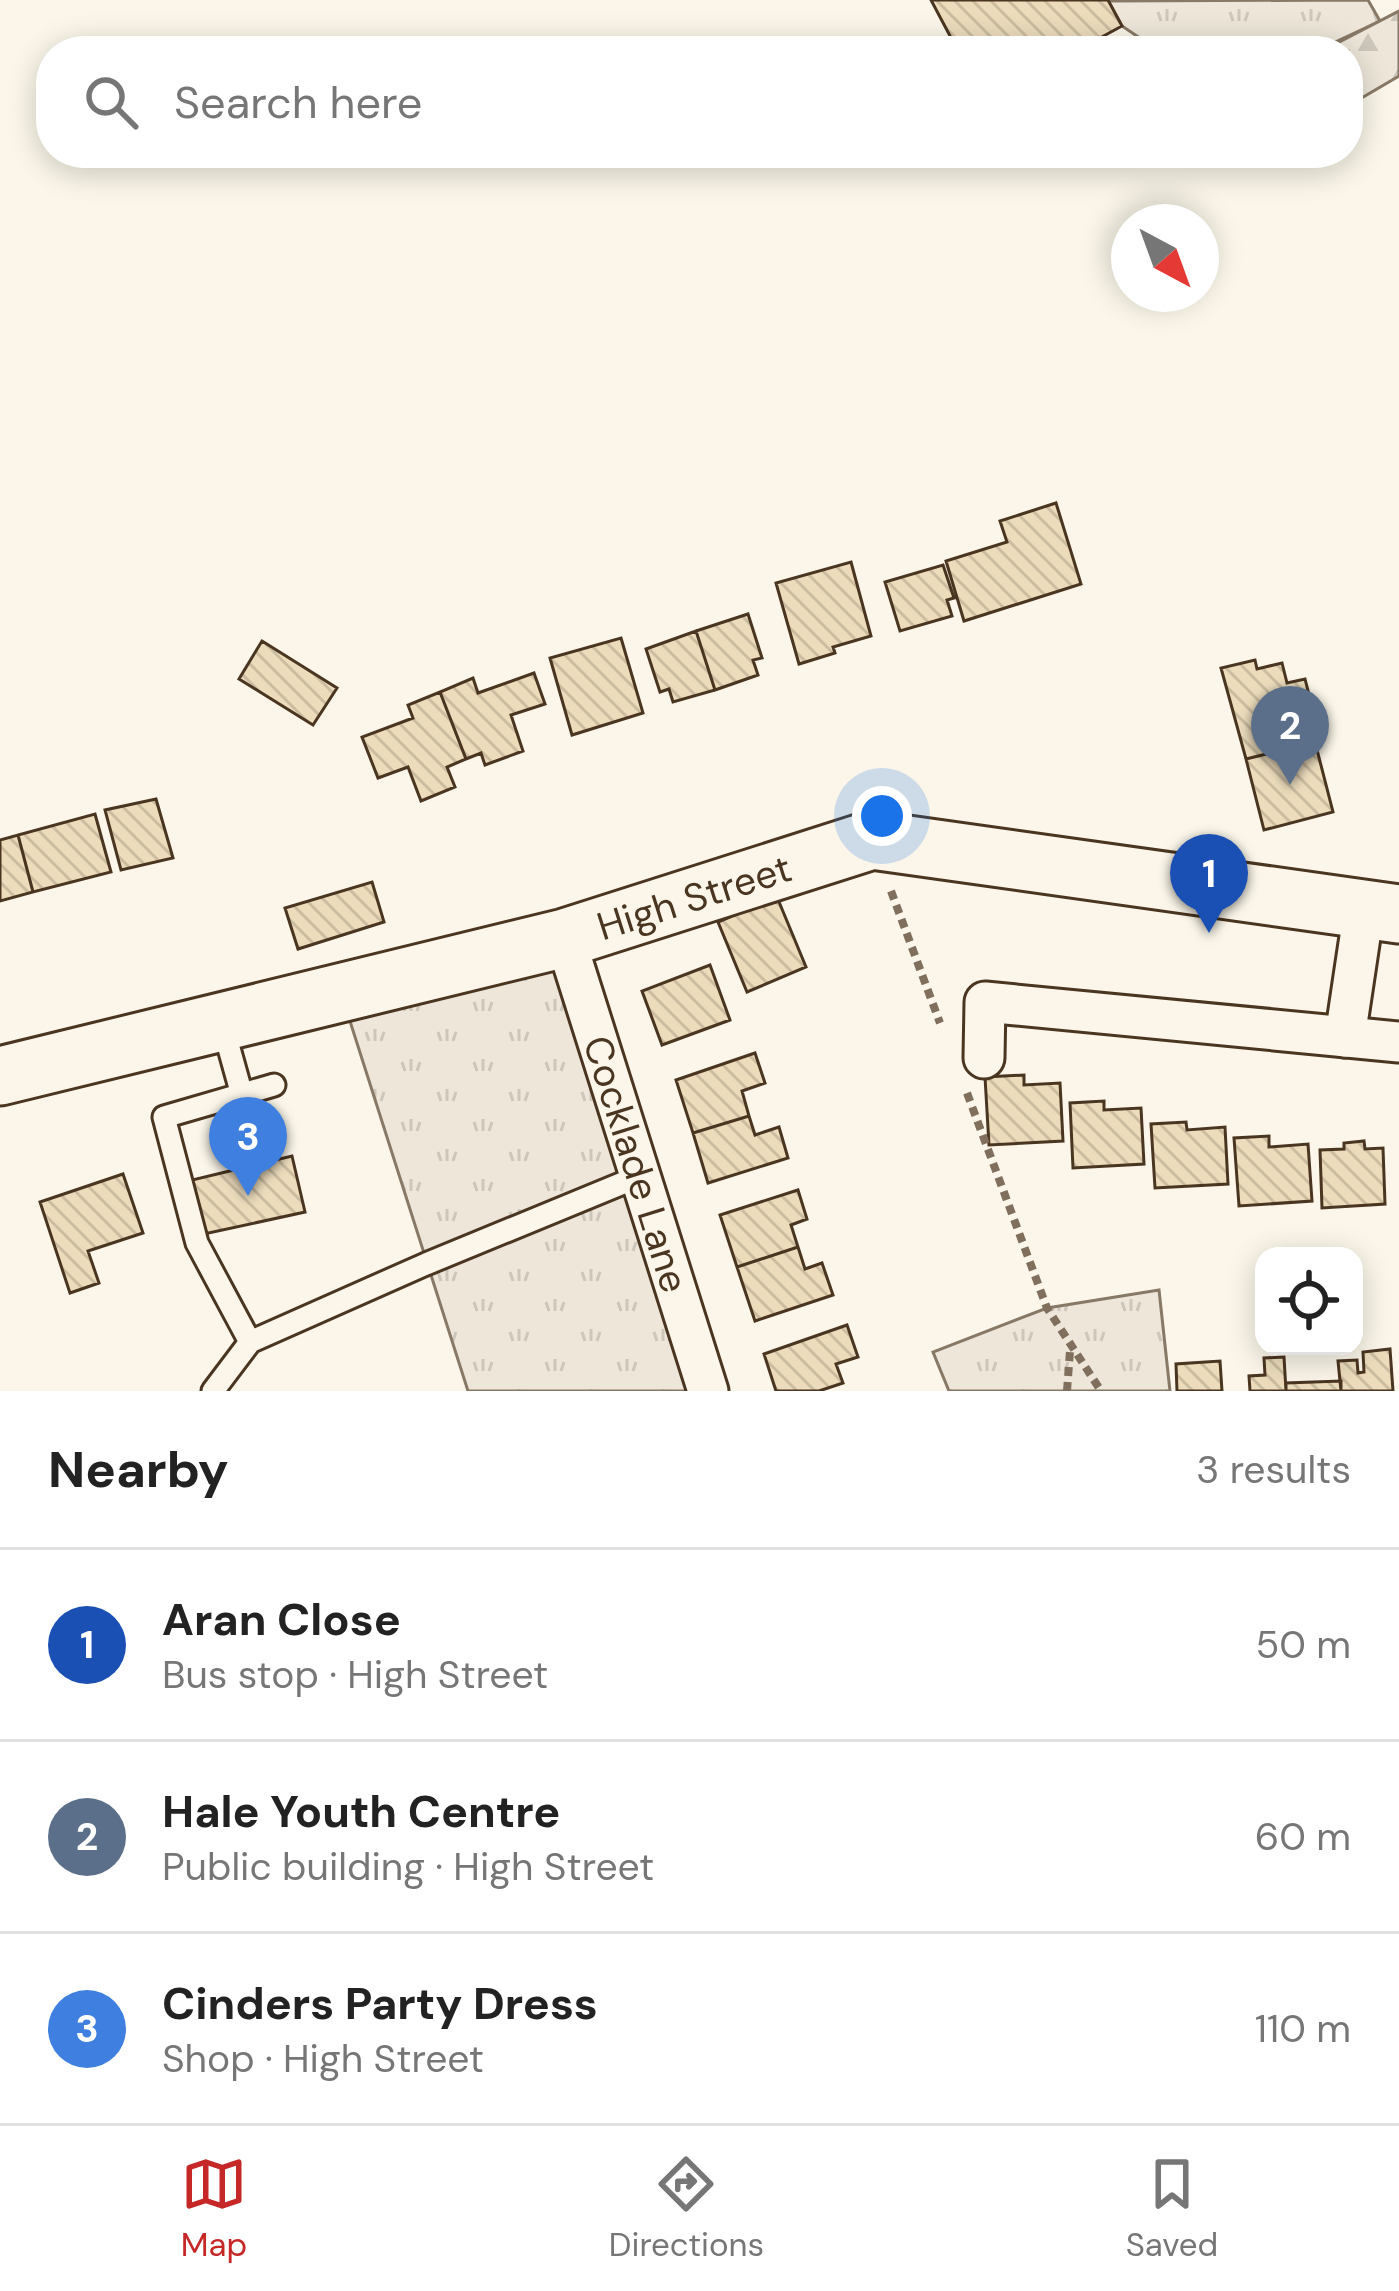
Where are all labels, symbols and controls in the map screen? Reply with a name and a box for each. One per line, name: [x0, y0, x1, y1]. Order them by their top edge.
search box: [36, 36, 1363, 168]
icon: search: [78, 69, 144, 135]
text: Search here: [174, 73, 422, 132]
north arrow: [1111, 204, 1219, 312]
pin: 2: [1251, 686, 1329, 785]
your location: [852, 786, 912, 846]
pin: 1: [1170, 834, 1248, 933]
street label: High Street: [591, 842, 798, 952]
street label: Cocklade Lane: [571, 1030, 700, 1299]
pin: 3: [209, 1097, 287, 1196]
map controls: [1255, 1247, 1363, 1355]
button: locate: [1255, 1247, 1363, 1355]
text: Nearby: [48, 1436, 229, 1503]
text: 3 results: [1196, 1444, 1351, 1495]
text: Aran Close: [162, 1590, 401, 1649]
text: 1: [80, 1619, 94, 1670]
text: 50 m: [1255, 1619, 1351, 1670]
text: Bus stop · High Street: [162, 1649, 548, 1700]
text: Hale Youth Centre: [162, 1782, 560, 1841]
text: 2: [76, 1811, 98, 1862]
text: 60 m: [1255, 1811, 1351, 1862]
text: Public building · High Street: [162, 1841, 654, 1892]
text: Cinders Party Dress: [162, 1974, 598, 2033]
text: 3: [75, 2003, 99, 2054]
text: 110 m: [1255, 2003, 1351, 2054]
text: Shop · High Street: [162, 2033, 484, 2084]
tab: Map: [181, 2151, 247, 2266]
tab: Directions: [609, 2151, 764, 2266]
tab: Saved: [1126, 2151, 1218, 2266]

